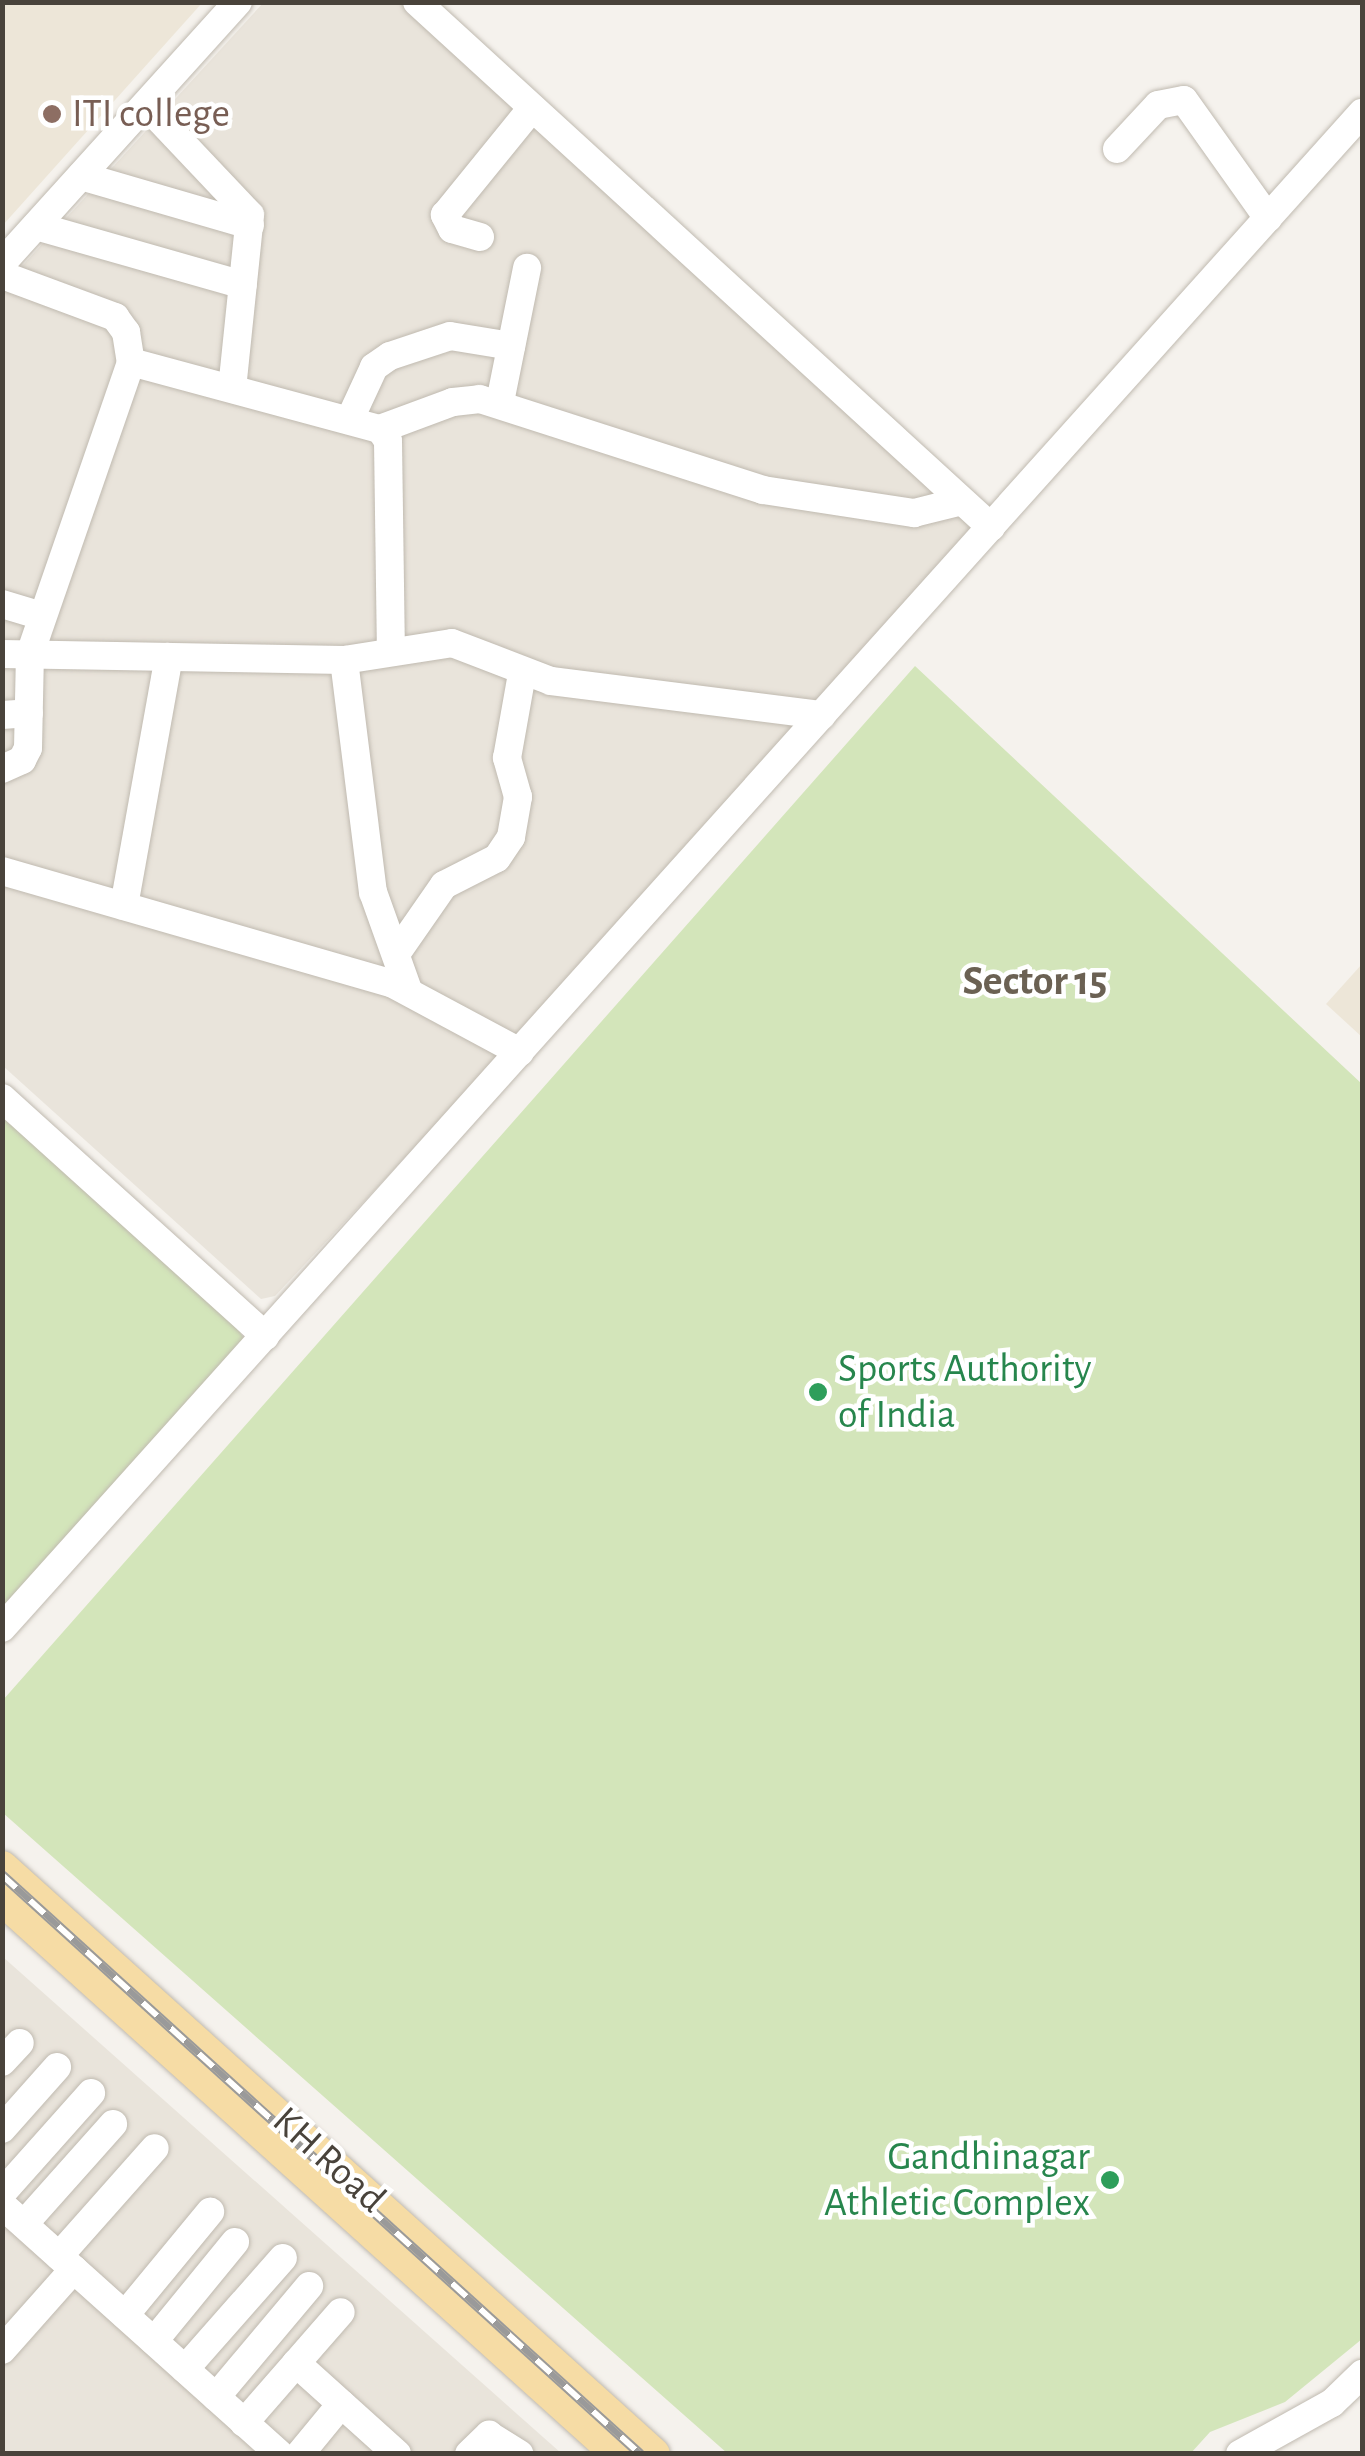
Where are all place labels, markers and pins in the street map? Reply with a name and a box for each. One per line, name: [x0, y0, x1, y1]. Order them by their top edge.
place label: ITI college: [72, 90, 230, 138]
marker: ITI college: [41, 103, 63, 125]
place label: Sports Authority of India: [838, 1345, 1092, 1439]
marker: Sports Authority of India: [807, 1381, 829, 1403]
place label: Gandhinagar Athletic Complex: [824, 2133, 1090, 2227]
marker: Gandhinagar Athletic Complex: [1099, 2169, 1121, 2191]

